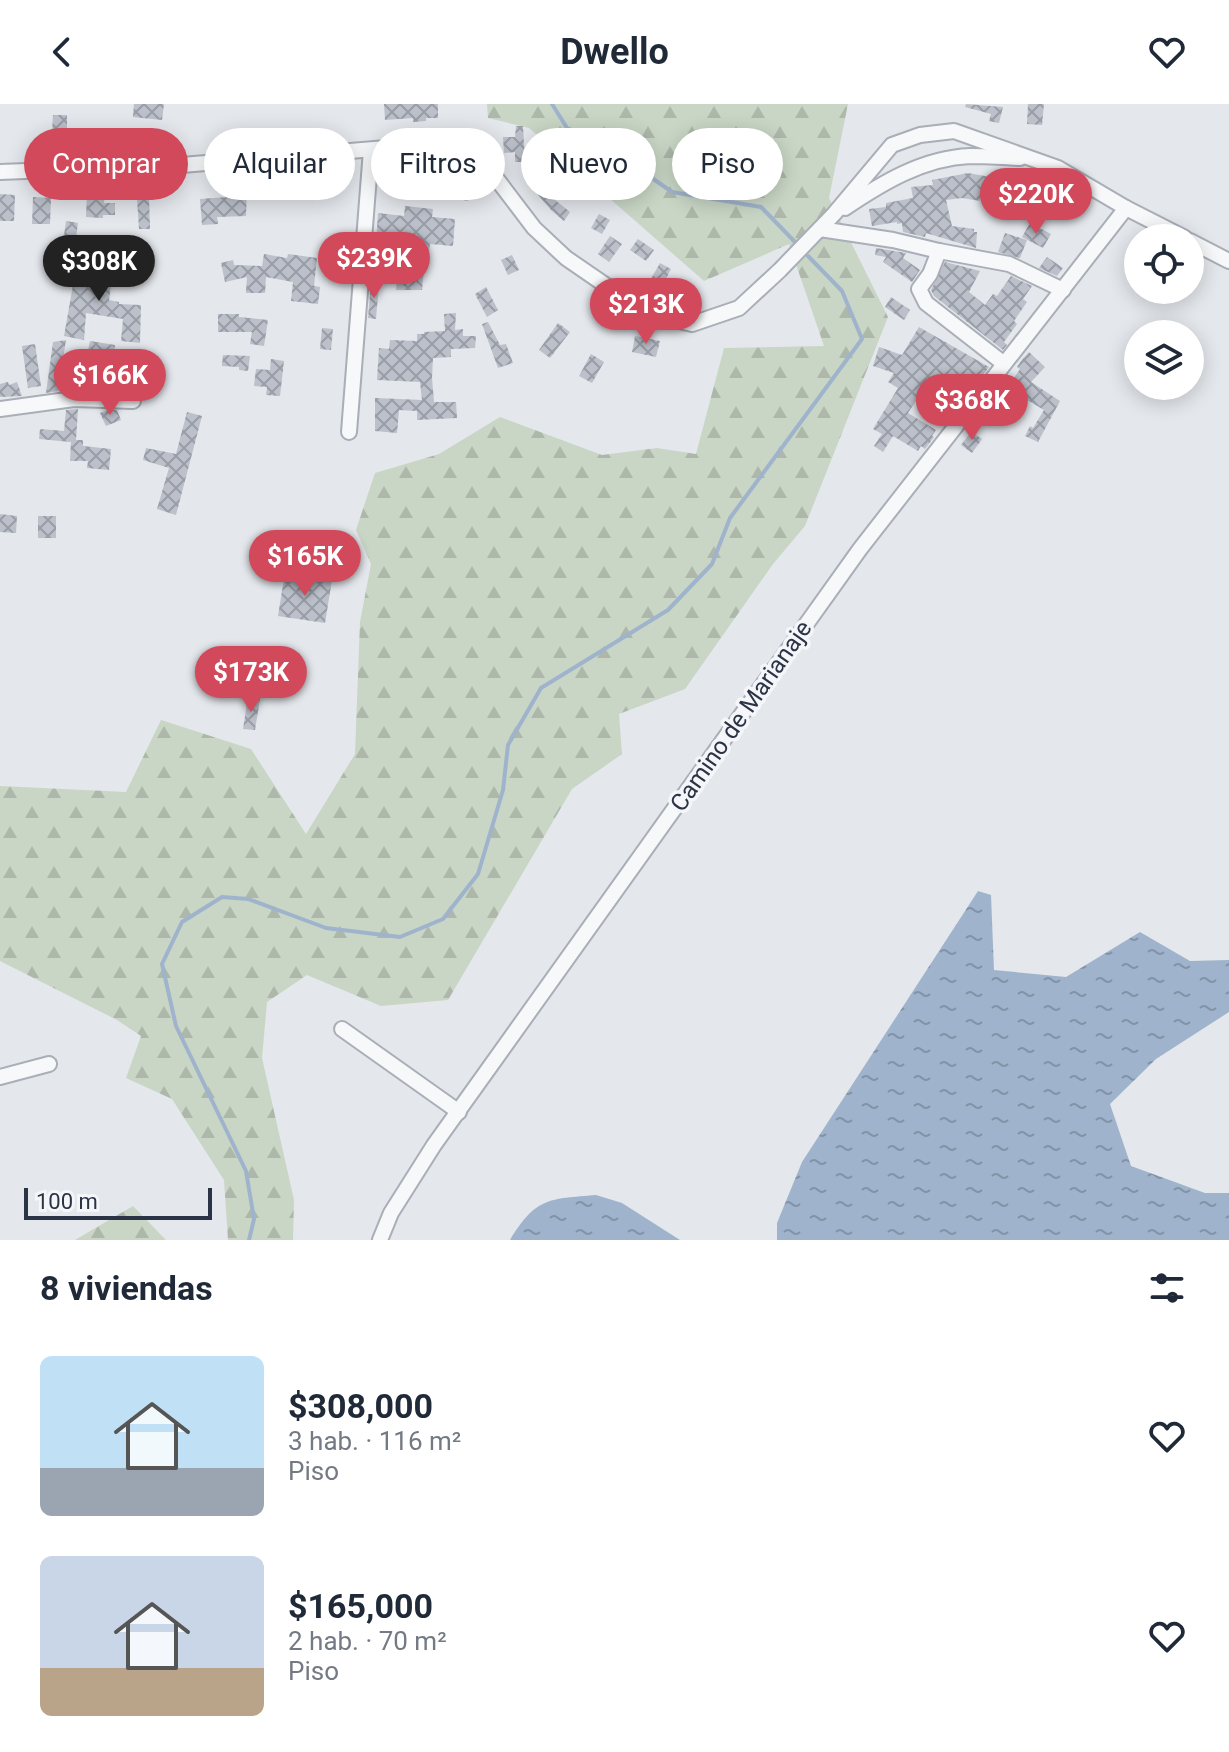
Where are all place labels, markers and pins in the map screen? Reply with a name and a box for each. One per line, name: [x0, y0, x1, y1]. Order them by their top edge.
pin: $220K: [980, 168, 1092, 236]
pin: $239K: [318, 232, 430, 300]
pin: $308K: [43, 235, 155, 303]
pin: $213K: [590, 278, 702, 346]
pin: $166K: [54, 349, 166, 417]
pin: $368K: [916, 374, 1028, 442]
pin: $165K: [249, 530, 361, 598]
pin: $173K: [195, 646, 307, 714]

